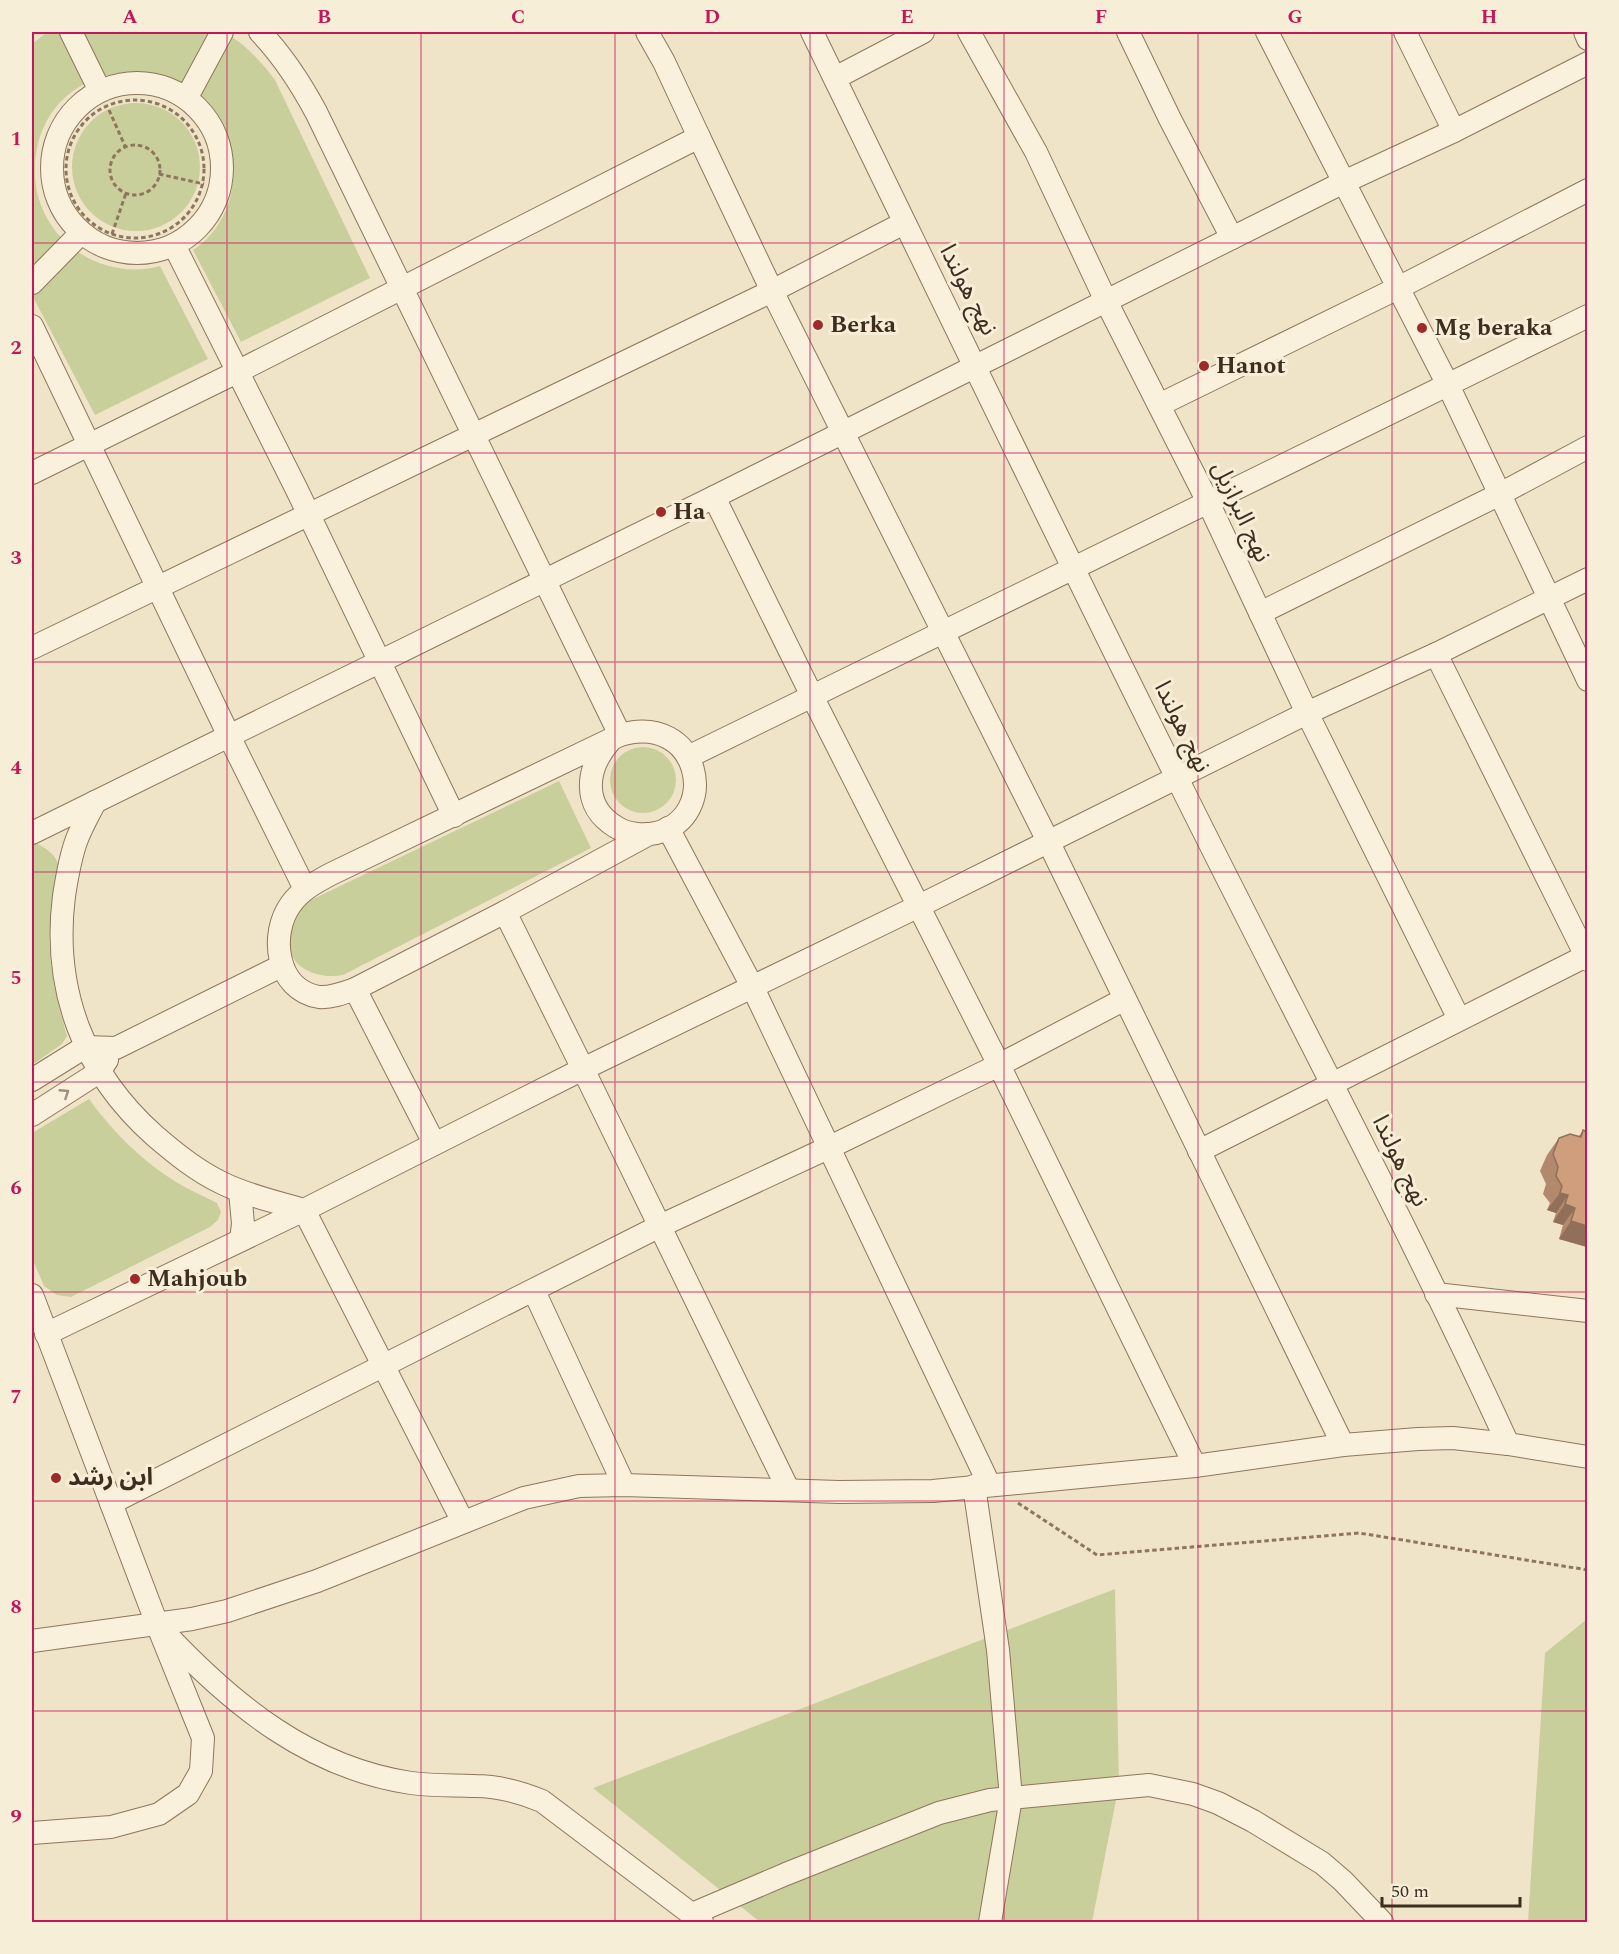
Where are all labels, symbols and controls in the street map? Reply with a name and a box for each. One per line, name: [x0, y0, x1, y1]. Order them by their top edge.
text: A: [122, 2, 138, 32]
text: B: [317, 2, 331, 32]
text: C: [511, 2, 525, 32]
text: D: [704, 2, 720, 32]
text: E: [900, 2, 914, 32]
text: F: [1095, 2, 1107, 32]
text: G: [1287, 2, 1303, 32]
text: H: [1481, 2, 1497, 32]
text: 1: [10, 124, 22, 154]
street label: نهج هولندا: [930, 238, 1006, 342]
place label: Berka: [830, 307, 897, 343]
place label: Mg beraka: [1434, 310, 1553, 346]
marker: Berka: [811, 318, 825, 332]
marker: Mg beraka: [1415, 321, 1429, 335]
text: 2: [10, 333, 22, 363]
place label: Hanot: [1216, 348, 1286, 384]
marker: Hanot: [1197, 359, 1211, 373]
street label: نهج البرازيل: [1202, 456, 1280, 568]
place label: Ha: [673, 494, 706, 530]
marker: Ha: [654, 505, 668, 519]
text: 3: [10, 543, 22, 573]
street label: نهج هولندا: [1144, 675, 1220, 779]
text: 4: [10, 753, 22, 783]
text: 5: [10, 963, 22, 993]
one-way arrow: [59, 1090, 70, 1101]
street label: نهج هولندا: [1362, 1109, 1438, 1213]
text: 6: [10, 1173, 22, 1203]
place label: Mahjoub: [147, 1261, 247, 1297]
marker: Mahjoub: [128, 1272, 142, 1286]
text: 7: [10, 1382, 22, 1412]
place label: ابن رشد: [68, 1460, 153, 1496]
marker: ابن رشد: [49, 1471, 63, 1485]
text: 8: [10, 1592, 22, 1622]
text: 9: [10, 1802, 22, 1832]
scale bar: [1382, 1870, 1520, 1908]
text: 50 m: [1391, 1878, 1429, 1905]

